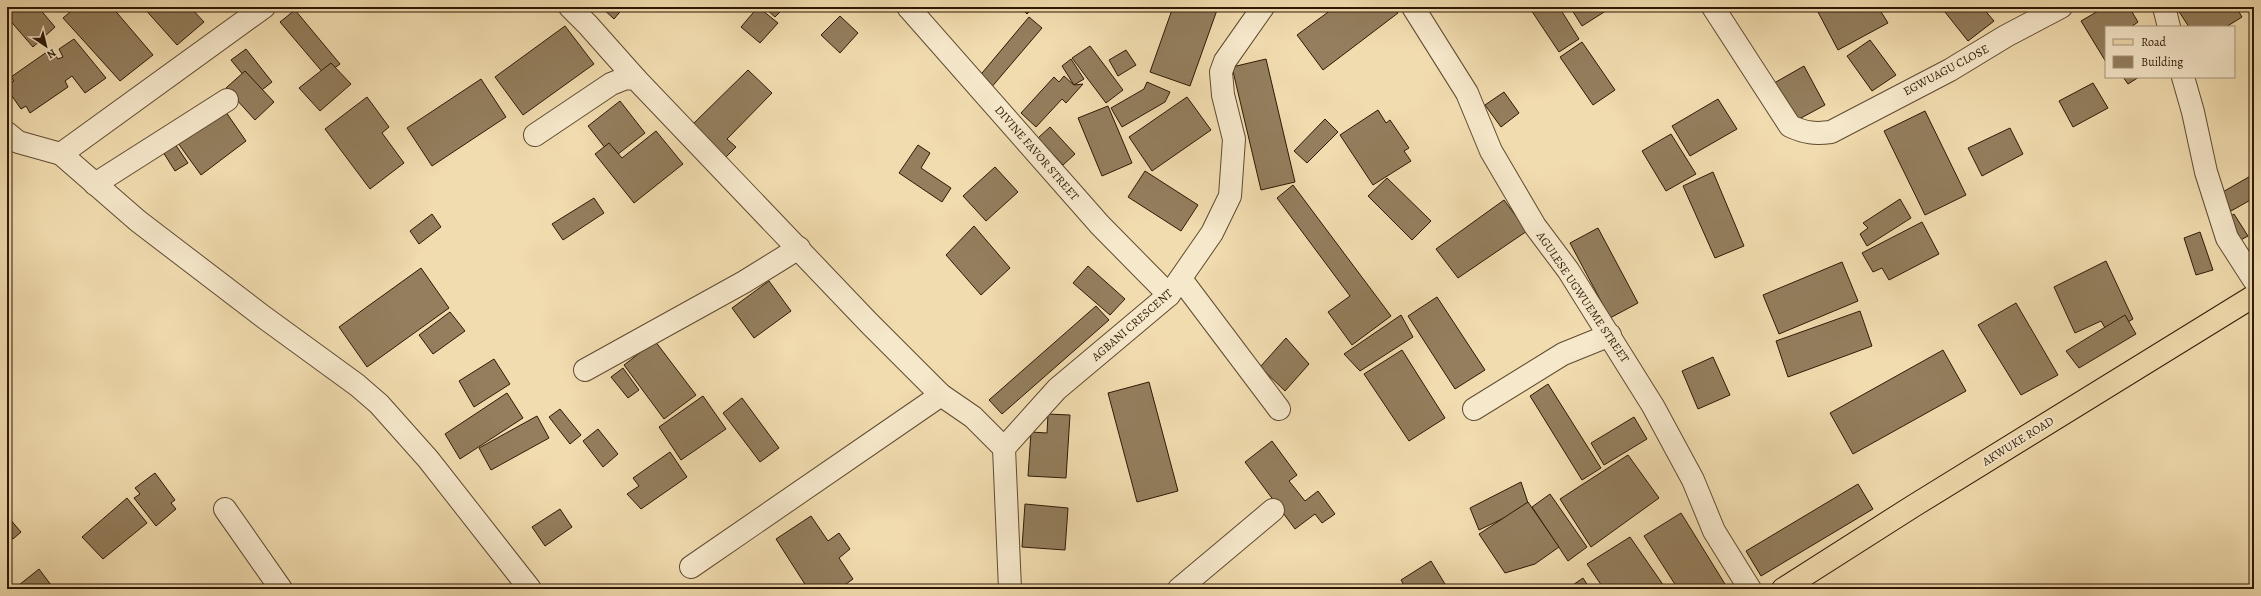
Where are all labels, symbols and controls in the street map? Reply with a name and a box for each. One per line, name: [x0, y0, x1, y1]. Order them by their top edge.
north arrow: [26, 26, 66, 66]
legend: [2105, 26, 2235, 78]
text: Road: [2141, 34, 2167, 50]
street label: EGWUAGU CLOSE: [1900, 41, 1992, 99]
text: N: [44, 45, 59, 62]
text: Building: [2141, 54, 2183, 70]
street label: DIVINE FAVOR STREET: [991, 102, 1083, 204]
street label: AGULESE UGWUEME STREET: [1532, 227, 1633, 366]
street label: AGBANI CRESCENT: [1087, 285, 1176, 365]
street label: AKWUKE ROAD: [1978, 413, 2057, 470]

